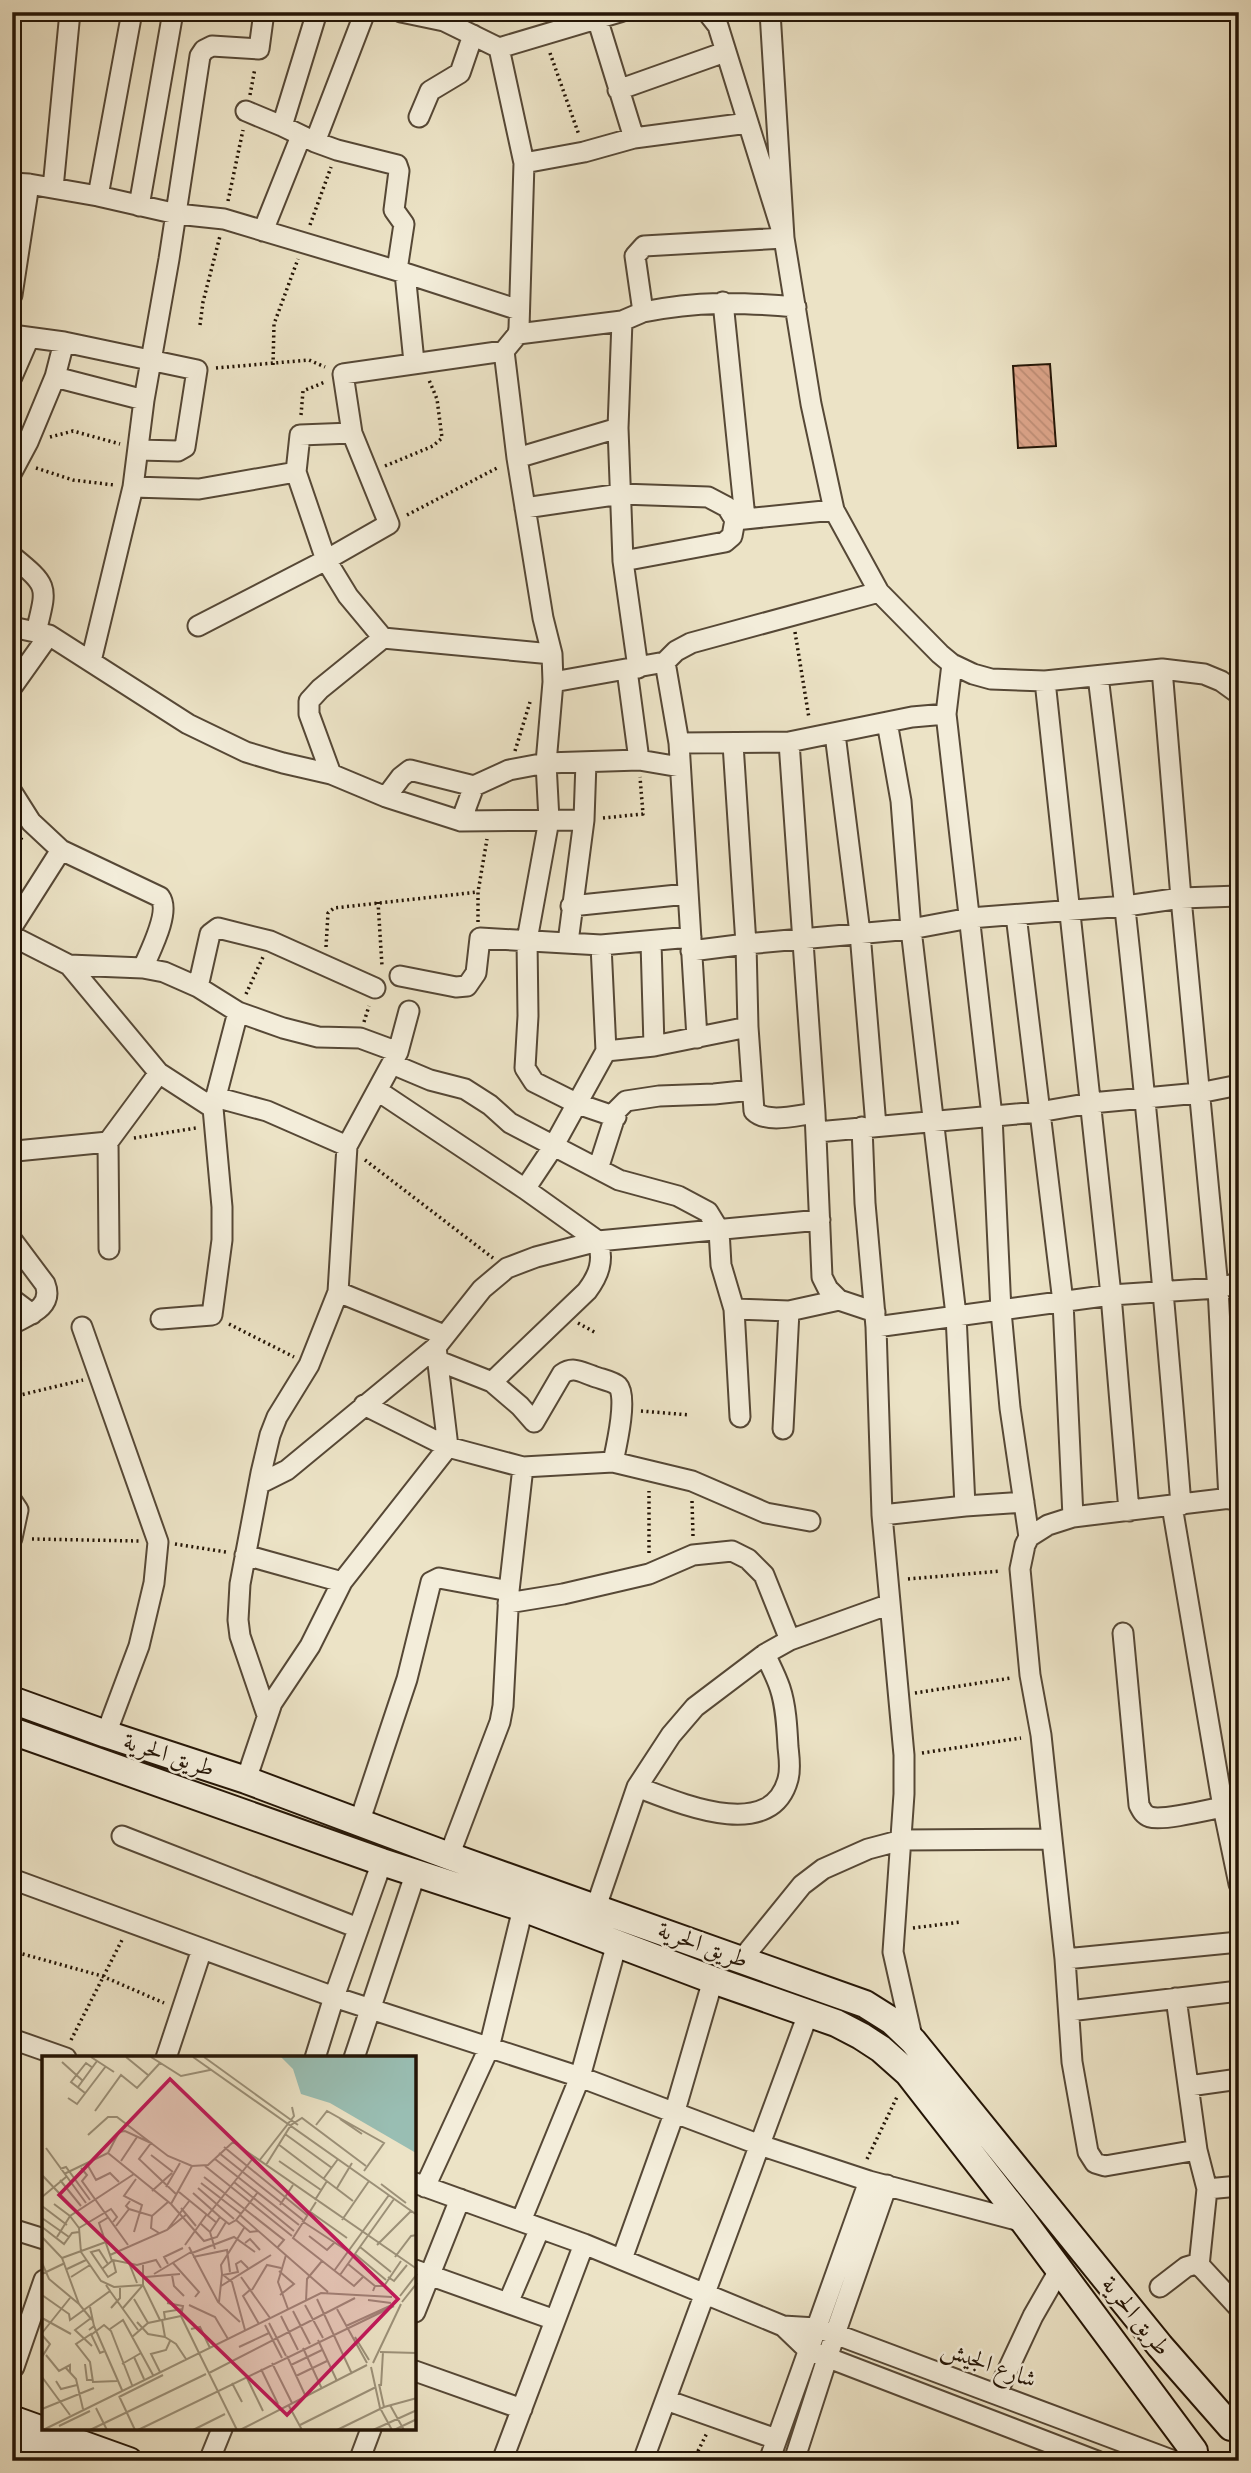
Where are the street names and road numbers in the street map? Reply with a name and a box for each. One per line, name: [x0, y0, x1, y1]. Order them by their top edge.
street label: طريق الحرية: [119, 1726, 219, 1784]
street label: طريق الحرية: [653, 1914, 753, 1976]
street label: طريق الحرية: [1094, 2270, 1178, 2362]
street label: شارع الجيش: [936, 2333, 1041, 2399]

